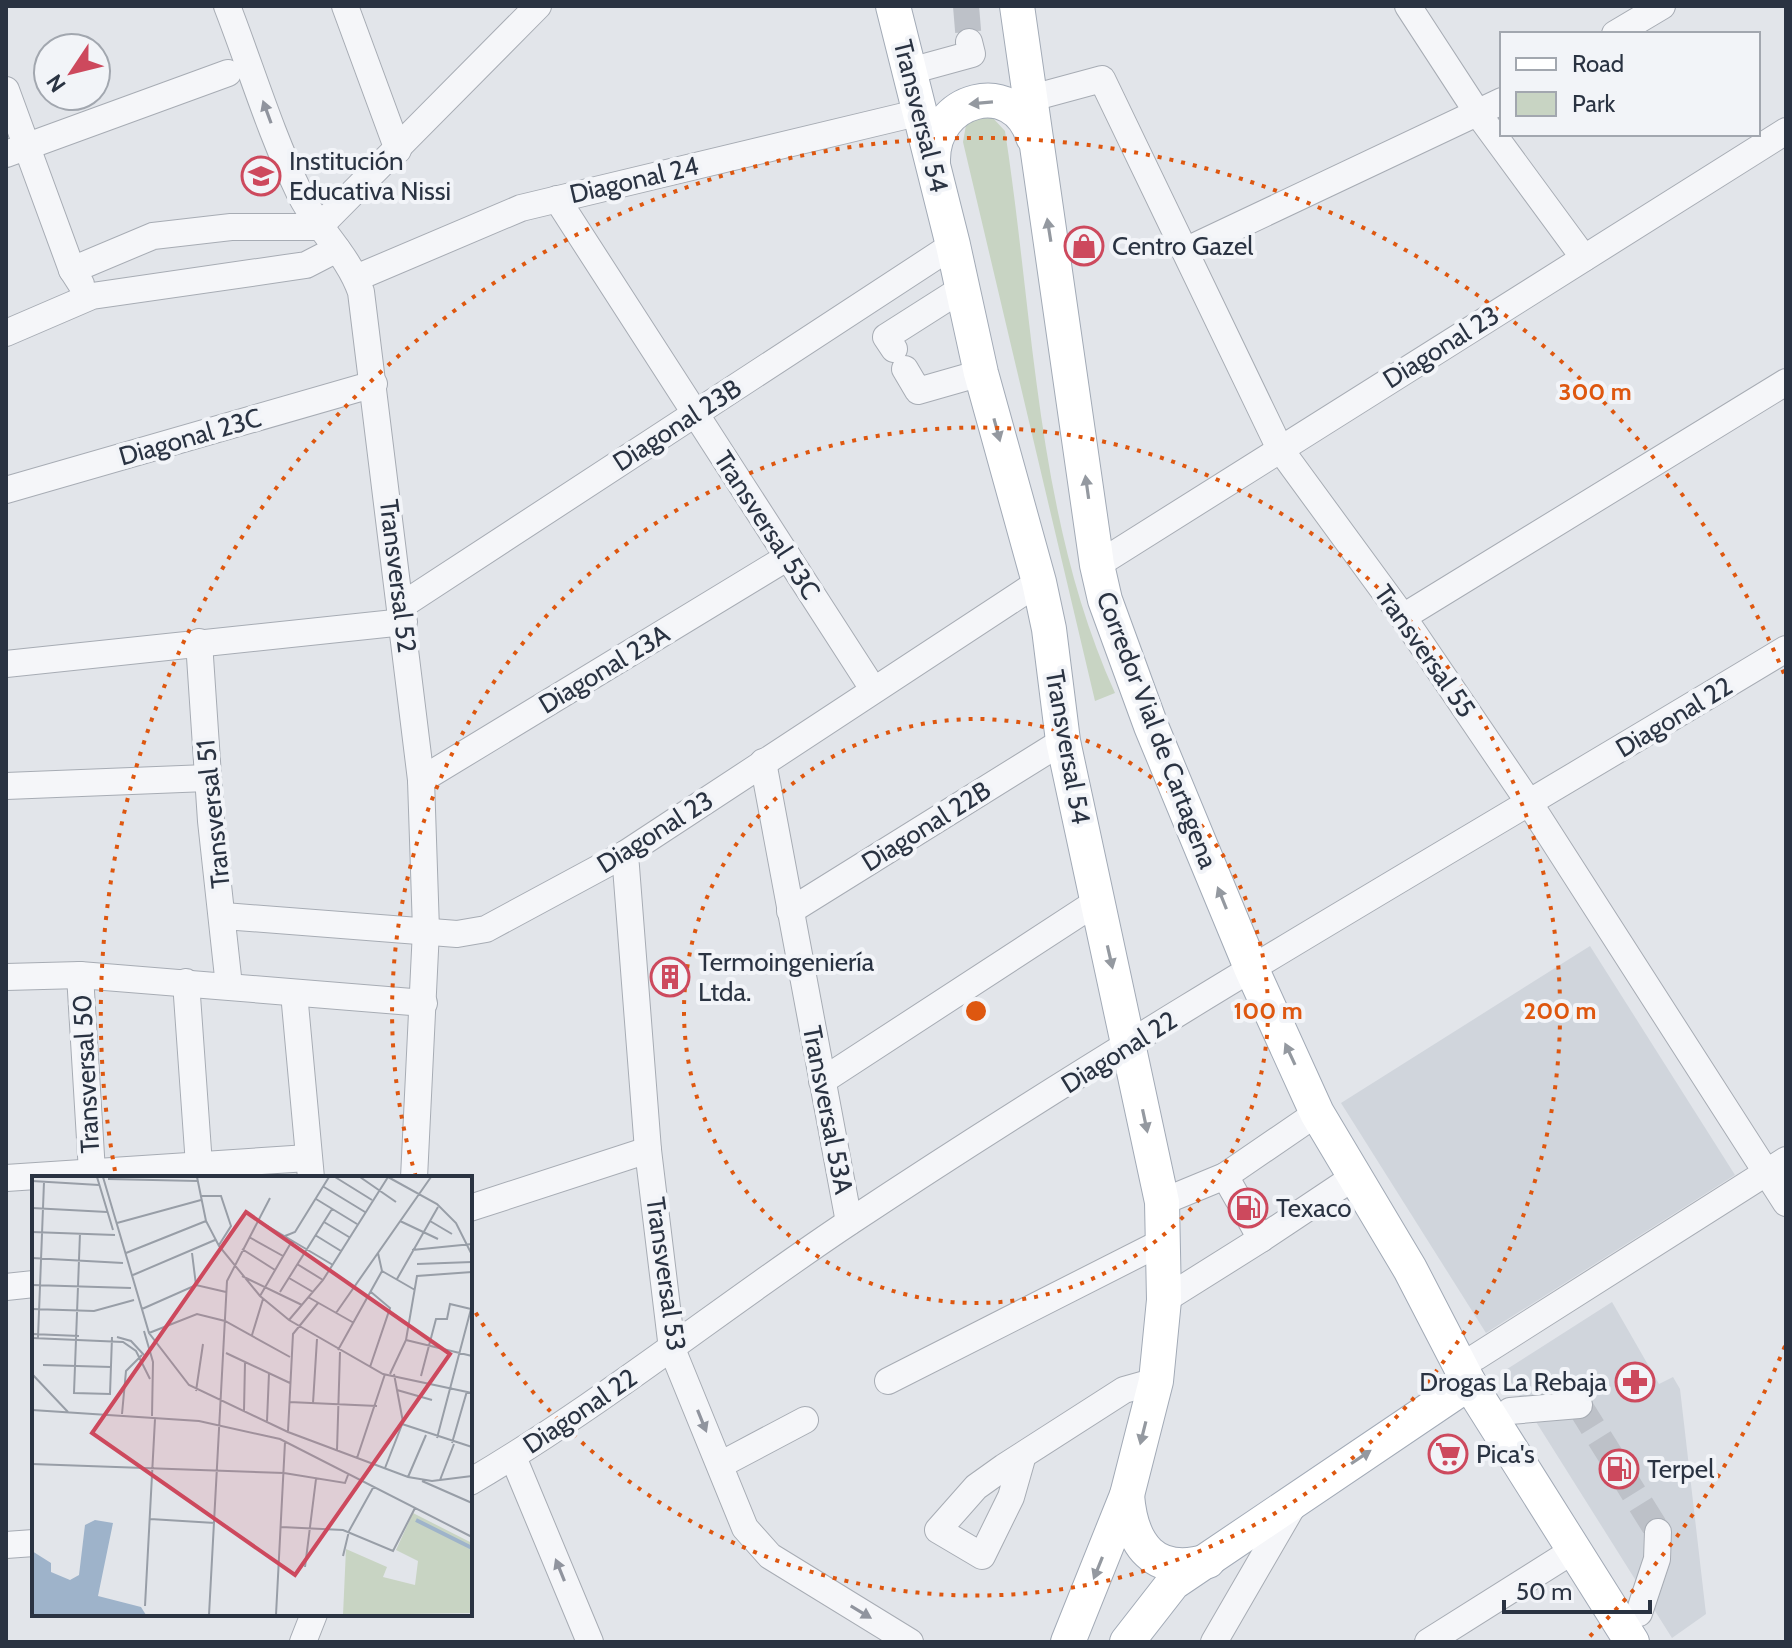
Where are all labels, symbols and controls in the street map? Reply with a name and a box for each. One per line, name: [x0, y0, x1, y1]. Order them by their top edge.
north arrow: [32, 32, 112, 112]
legend: [1500, 32, 1760, 136]
street label: Transversal 54: [887, 37, 955, 195]
text: Road: [1572, 49, 1624, 78]
text: N: [41, 69, 72, 97]
text: Park: [1572, 89, 1615, 118]
one-way arrow: [968, 97, 993, 110]
one-way arrow: [260, 100, 273, 124]
place label: Institución Educativa Nissi: [289, 145, 451, 207]
street label: Diagonal 24: [566, 150, 702, 210]
school or university icon: Institución Educativa Nissi: [240, 155, 282, 197]
one-way arrow: [1042, 217, 1055, 242]
shop icon: Centro Gazel: [1063, 225, 1105, 267]
place label: Centro Gazel: [1112, 230, 1253, 262]
street label: Diagonal 23: [1377, 299, 1505, 395]
street label: Diagonal 23B: [607, 372, 747, 478]
text: 300 m: [1558, 377, 1632, 406]
street label: Diagonal 23C: [115, 401, 265, 473]
one-way arrow: [991, 418, 1004, 442]
street label: Transversal 53C: [707, 445, 827, 605]
one-way arrow: [1080, 474, 1093, 499]
street label: Transversal 52: [373, 497, 423, 655]
street label: Transversal 55: [1367, 578, 1483, 724]
street label: Corredor Vial de Cartagena: [1089, 587, 1225, 873]
street label: Diagonal 23A: [533, 618, 675, 720]
street label: Transversal 54: [1039, 668, 1097, 826]
street label: Diagonal 22: [1610, 670, 1738, 764]
street label: Transversal 51: [189, 738, 237, 890]
street label: Diagonal 22B: [856, 774, 996, 878]
street label: Diagonal 23: [591, 784, 719, 880]
one-way arrow: [1215, 886, 1228, 910]
one-way arrow: [1104, 945, 1117, 970]
place label: Termoingeniería Ltda.: [698, 946, 875, 1008]
building icon: Termoingeniería Ltda.: [649, 956, 691, 998]
street label: Transversal 50: [66, 994, 106, 1154]
text: 100 m: [1233, 996, 1303, 1025]
text: 200 m: [1524, 996, 1596, 1025]
centre of rings: [962, 997, 990, 1025]
street label: Diagonal 22: [1055, 1004, 1183, 1100]
street label: Transversal 53A: [796, 1023, 860, 1197]
one-way arrow: [1283, 1042, 1297, 1066]
one-way arrow: [1139, 1108, 1151, 1133]
inset map: [32, 1176, 472, 1616]
fuel station icon: Texaco: [1227, 1187, 1269, 1229]
place label: Texaco: [1276, 1192, 1352, 1224]
street label: Transversal 53: [639, 1195, 693, 1353]
street label: Diagonal 22: [517, 1361, 643, 1461]
pharmacy icon: Drogas La Rebaja: [1614, 1361, 1656, 1403]
place label: Drogas La Rebaja: [1419, 1366, 1608, 1398]
one-way arrow: [696, 1409, 709, 1433]
one-way arrow: [1136, 1420, 1148, 1445]
supermarket icon: Pica's: [1427, 1433, 1469, 1475]
place label: Pica's: [1476, 1438, 1535, 1470]
fuel station icon: Terpel: [1598, 1448, 1640, 1490]
one-way arrow: [1350, 1449, 1371, 1464]
place label: Terpel: [1647, 1453, 1714, 1485]
one-way arrow: [1091, 1556, 1104, 1580]
one-way arrow: [553, 1558, 566, 1582]
scale bar: [1504, 1564, 1650, 1614]
text: 50 m: [1516, 1577, 1572, 1606]
one-way arrow: [850, 1605, 872, 1619]

